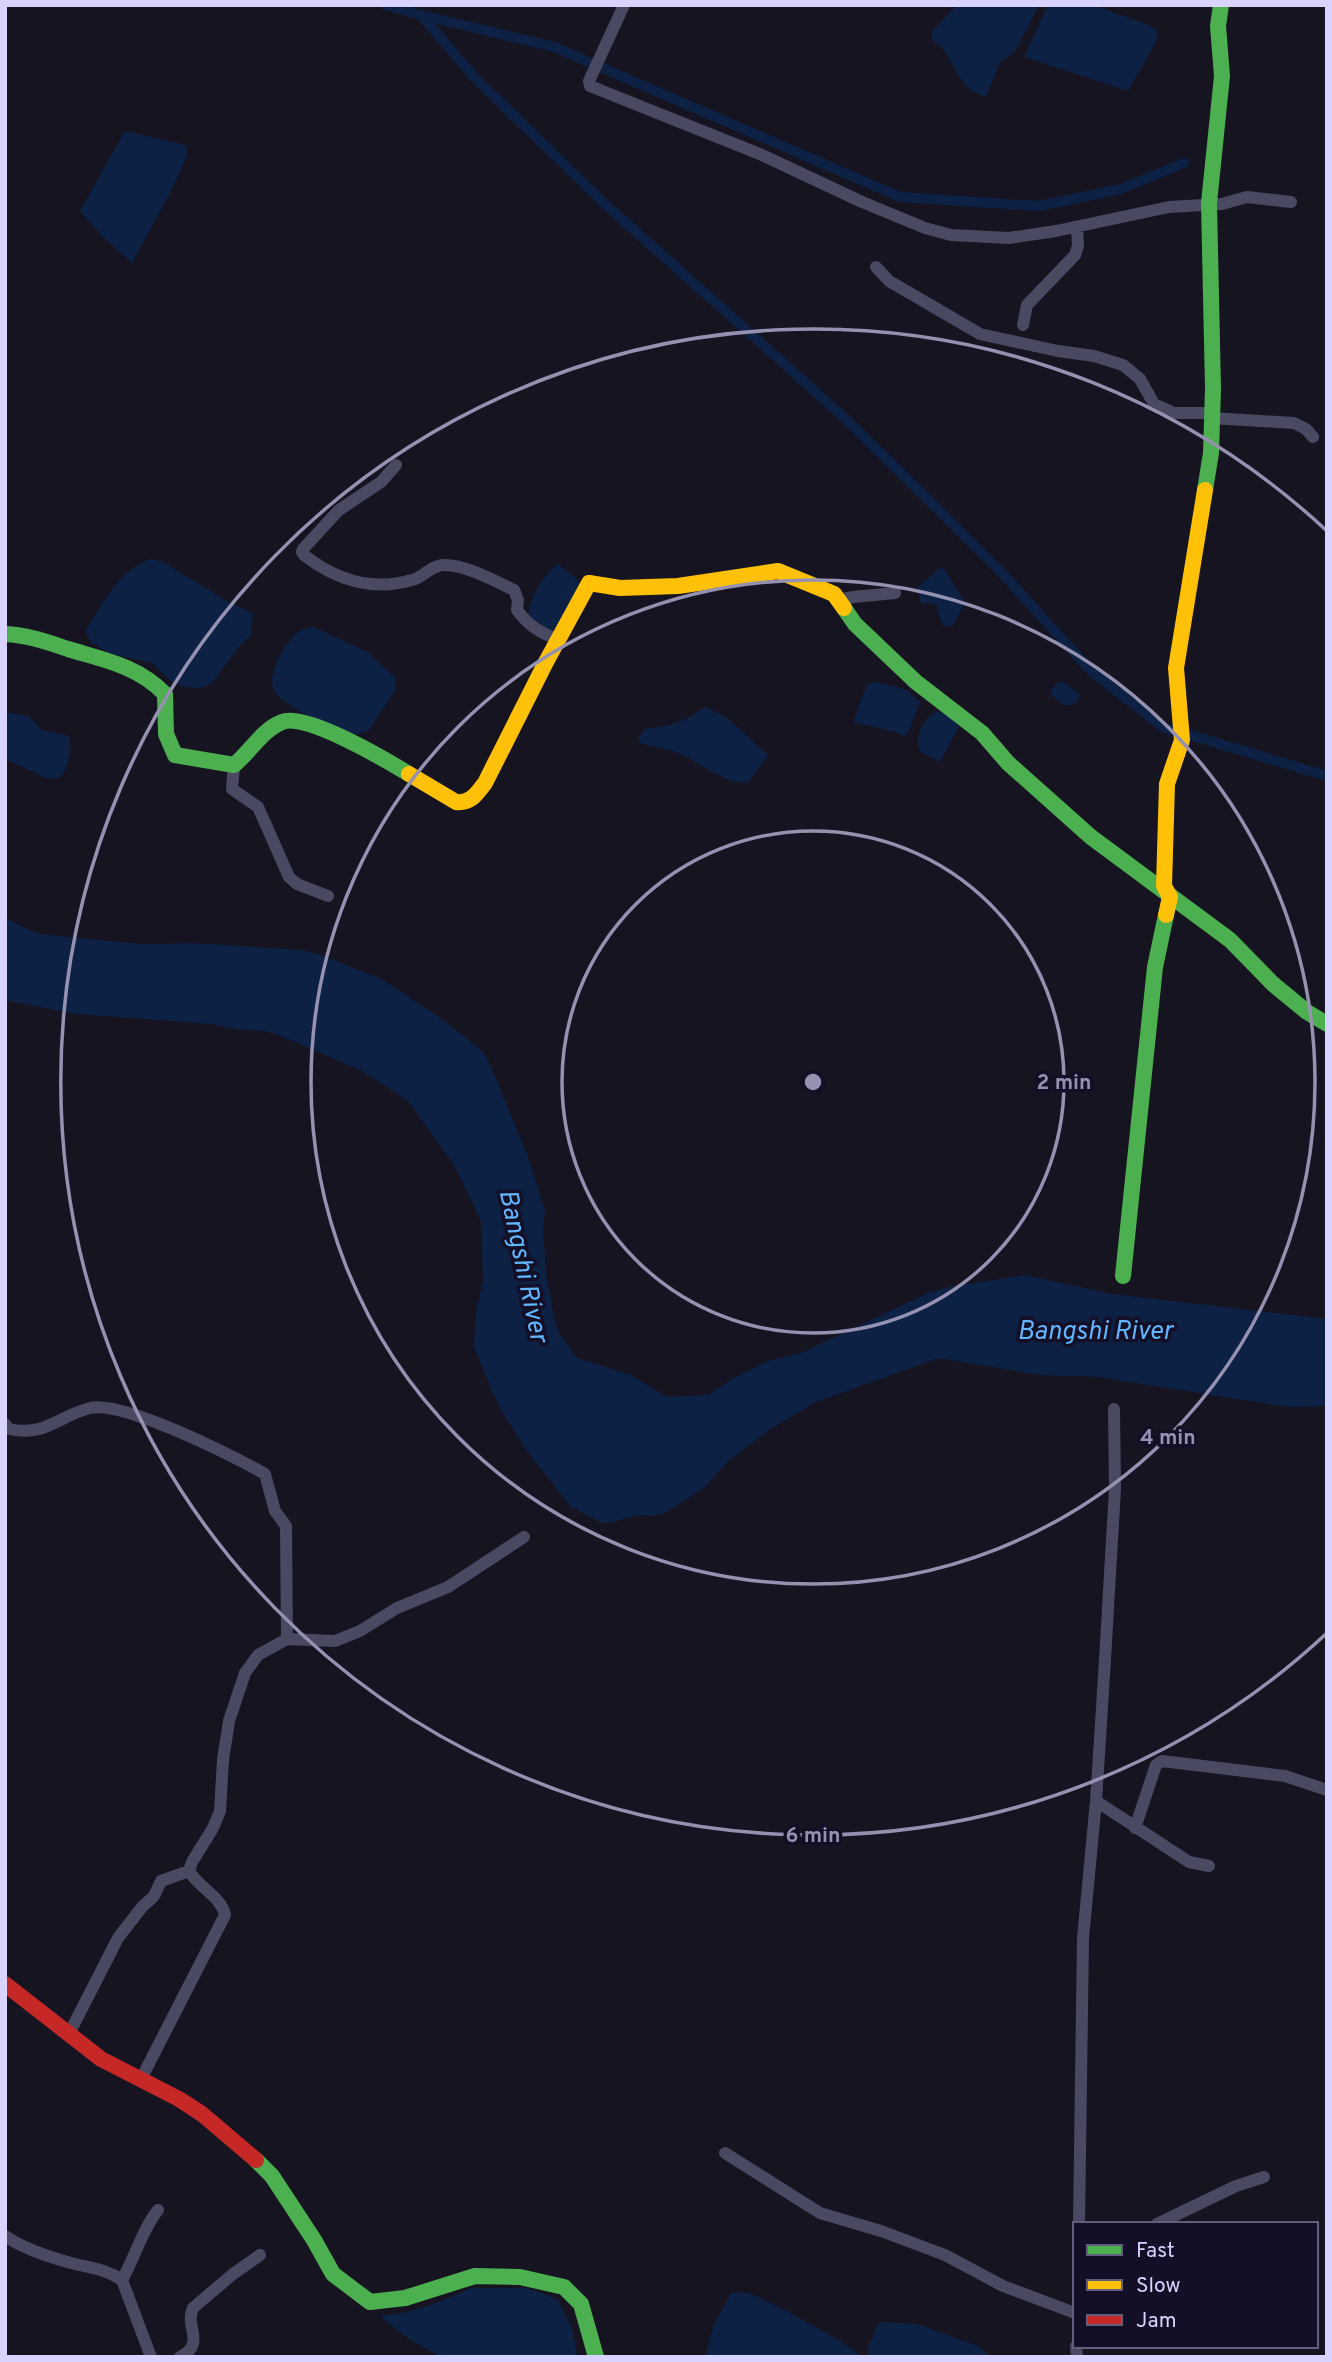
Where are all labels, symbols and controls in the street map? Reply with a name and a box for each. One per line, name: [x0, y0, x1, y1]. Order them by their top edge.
centre of rings: [801, 1070, 825, 1094]
text: 2 min: [1037, 1070, 1091, 1097]
water label: Bangshi River: [490, 1186, 555, 1348]
water label: Bangshi River: [1017, 1316, 1175, 1349]
text: 4 min: [1140, 1425, 1196, 1452]
text: 6 min: [786, 1823, 840, 1850]
legend: [1073, 2222, 1318, 2348]
text: Fast: [1136, 2238, 1175, 2265]
text: Slow: [1136, 2273, 1181, 2300]
text: Jam: [1136, 2308, 1177, 2335]

